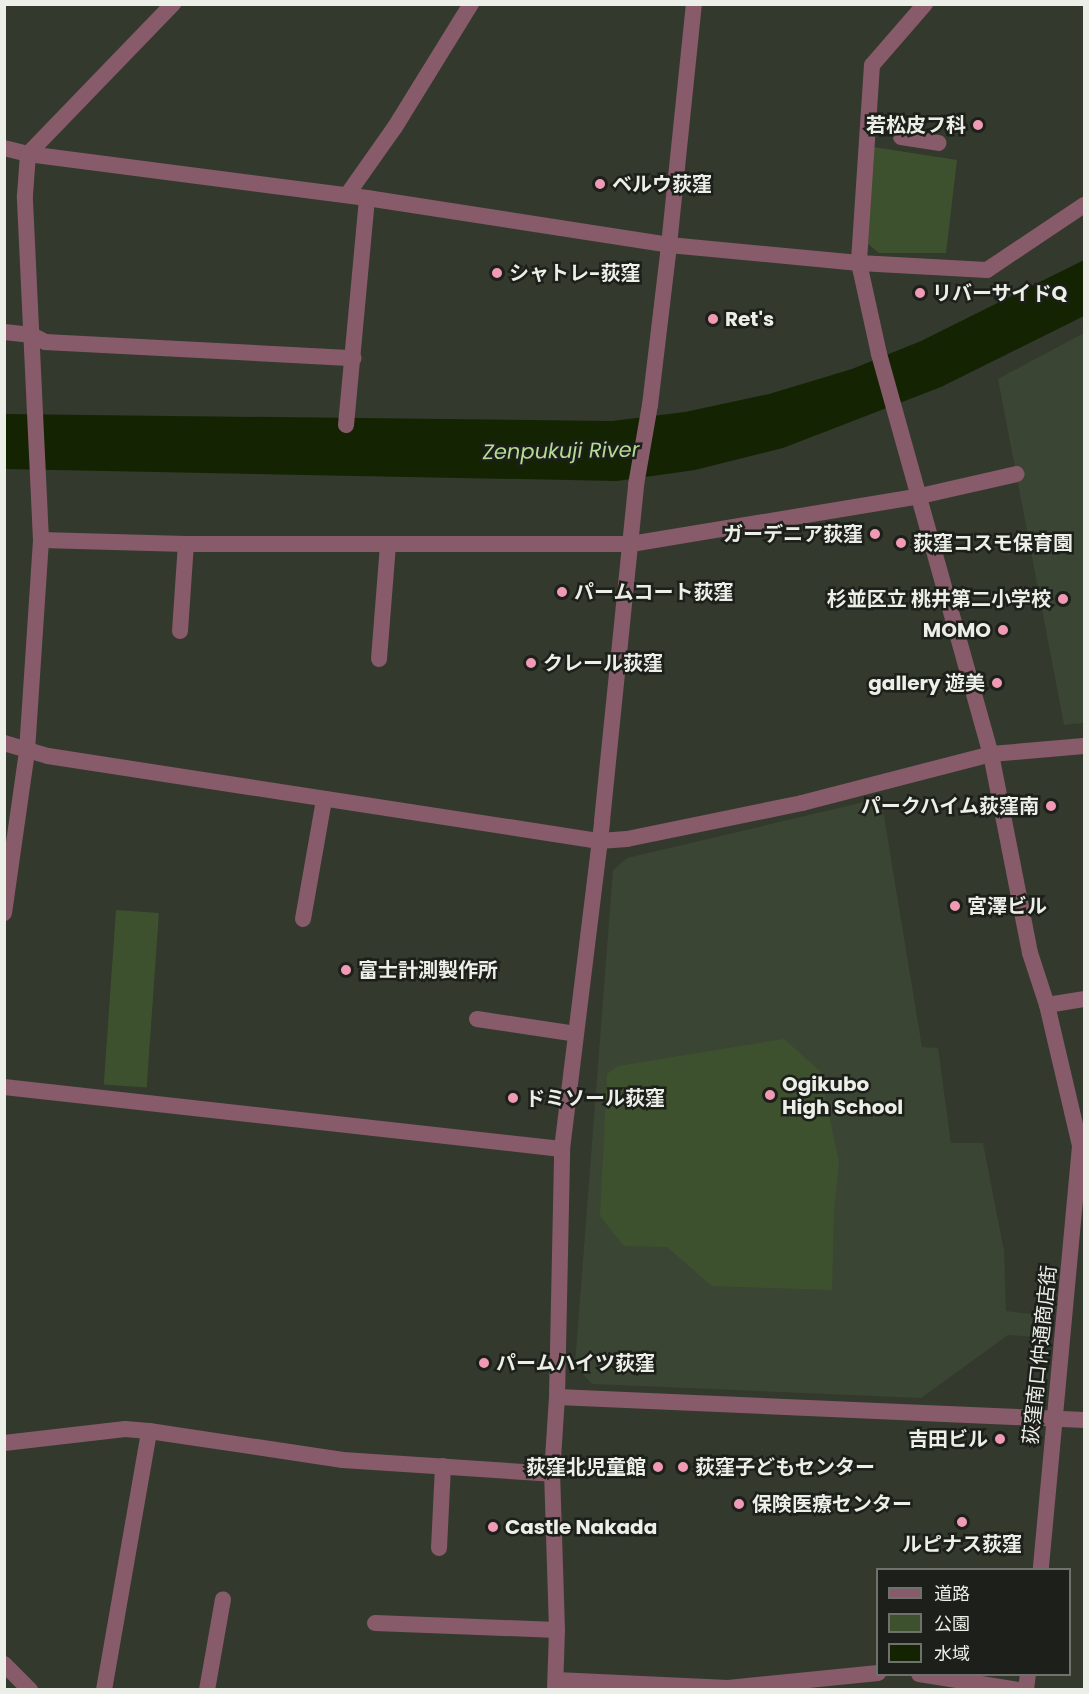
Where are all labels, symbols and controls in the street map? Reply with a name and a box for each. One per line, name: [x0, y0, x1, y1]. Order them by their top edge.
place label: 若松皮フ科: [866, 113, 966, 137]
marker: 若松皮フ科: [971, 118, 985, 132]
place label: ベルウ荻窪: [612, 172, 712, 196]
marker: ベルウ荻窪: [593, 177, 607, 191]
place label: シャトレ-荻窪: [509, 261, 641, 285]
marker: シャトレ-荻窪: [490, 266, 504, 280]
place label: リバーサイドQ: [932, 281, 1068, 305]
marker: リバーサイドQ: [913, 286, 927, 300]
place label: Ret's: [725, 307, 774, 331]
marker: Ret's: [706, 312, 720, 326]
water label: Zenpukuji River: [482, 437, 640, 465]
place label: ガーデニア荻窪: [723, 522, 863, 546]
marker: ガーデニア荻窪: [868, 527, 882, 541]
place label: 荻窪コスモ保育園: [913, 531, 1073, 555]
marker: 荻窪コスモ保育園: [894, 536, 908, 550]
place label: パームコート荻窪: [574, 580, 734, 604]
marker: パームコート荻窪: [555, 585, 569, 599]
place label: 杉並区立 桃井第二小学校: [827, 587, 1051, 611]
marker: 杉並区立 桃井第二小学校: [1056, 592, 1070, 606]
place label: MOMO: [923, 618, 991, 642]
marker: MOMO: [996, 623, 1010, 637]
place label: クレール荻窪: [543, 651, 663, 675]
marker: クレール荻窪: [524, 656, 538, 670]
place label: gallery 遊美: [868, 671, 985, 695]
marker: gallery 遊美: [990, 676, 1004, 690]
place label: パークハイム荻窪南: [859, 794, 1039, 818]
marker: パークハイム荻窪南: [1044, 799, 1058, 813]
place label: 宮澤ビル: [967, 894, 1047, 918]
marker: 宮澤ビル: [948, 899, 962, 913]
place label: 富士計測製作所: [358, 958, 498, 982]
marker: 富士計測製作所: [339, 963, 353, 977]
place label: Ogikubo High School: [782, 1072, 903, 1119]
place label: ドミソール荻窪: [525, 1086, 665, 1110]
marker: Ogikubo High School: [763, 1088, 777, 1102]
marker: ドミソール荻窪: [506, 1091, 520, 1105]
street label: 荻窪南口仲通商店街: [1019, 1264, 1061, 1446]
place label: パームハイツ荻窪: [496, 1351, 656, 1375]
marker: パームハイツ荻窪: [477, 1356, 491, 1370]
place label: 吉田ビル: [908, 1427, 988, 1451]
marker: 吉田ビル: [993, 1432, 1007, 1446]
place label: 荻窪北児童館: [526, 1455, 646, 1479]
place label: 荻窪子どもセンター: [695, 1455, 875, 1479]
marker: 荻窪北児童館: [651, 1460, 665, 1474]
marker: 荻窪子どもセンター: [676, 1460, 690, 1474]
place label: 保険医療センター: [752, 1492, 912, 1516]
marker: 保険医療センター: [730, 1495, 748, 1513]
place label: Castle Nakada: [505, 1515, 657, 1539]
marker: ルピナス荻窪: [955, 1515, 969, 1529]
marker: Castle Nakada: [486, 1520, 500, 1534]
place label: ルピナス荻窪: [902, 1532, 1022, 1556]
legend: [876, 1568, 1071, 1676]
text: 道路: [934, 1581, 970, 1606]
text: 公園: [934, 1611, 970, 1636]
text: 水域: [934, 1641, 970, 1666]

